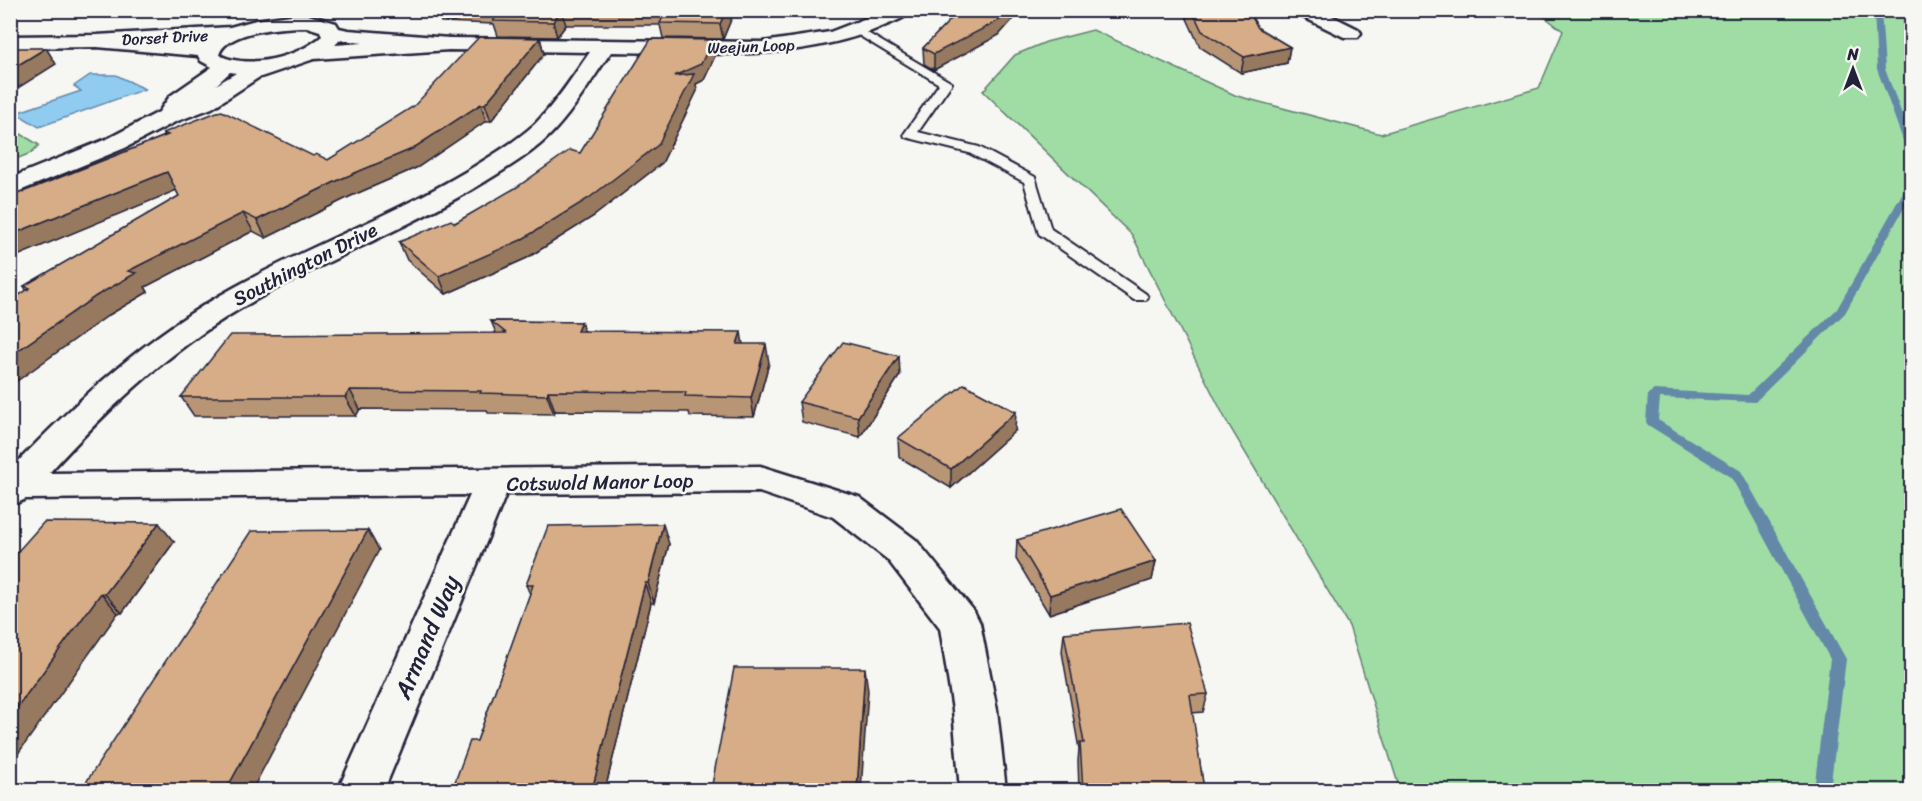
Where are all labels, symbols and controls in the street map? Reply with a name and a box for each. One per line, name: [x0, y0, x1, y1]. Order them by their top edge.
street label: Dorset Drive: [121, 21, 209, 54]
street label: Weejun Loop: [707, 30, 796, 63]
north arrow: [1823, 39, 1883, 99]
text: N: [1846, 40, 1859, 69]
street label: Southington Drive: [227, 213, 384, 316]
street label: Cotswold Manor Loop: [506, 463, 694, 502]
street label: Armand Way: [382, 568, 472, 706]

